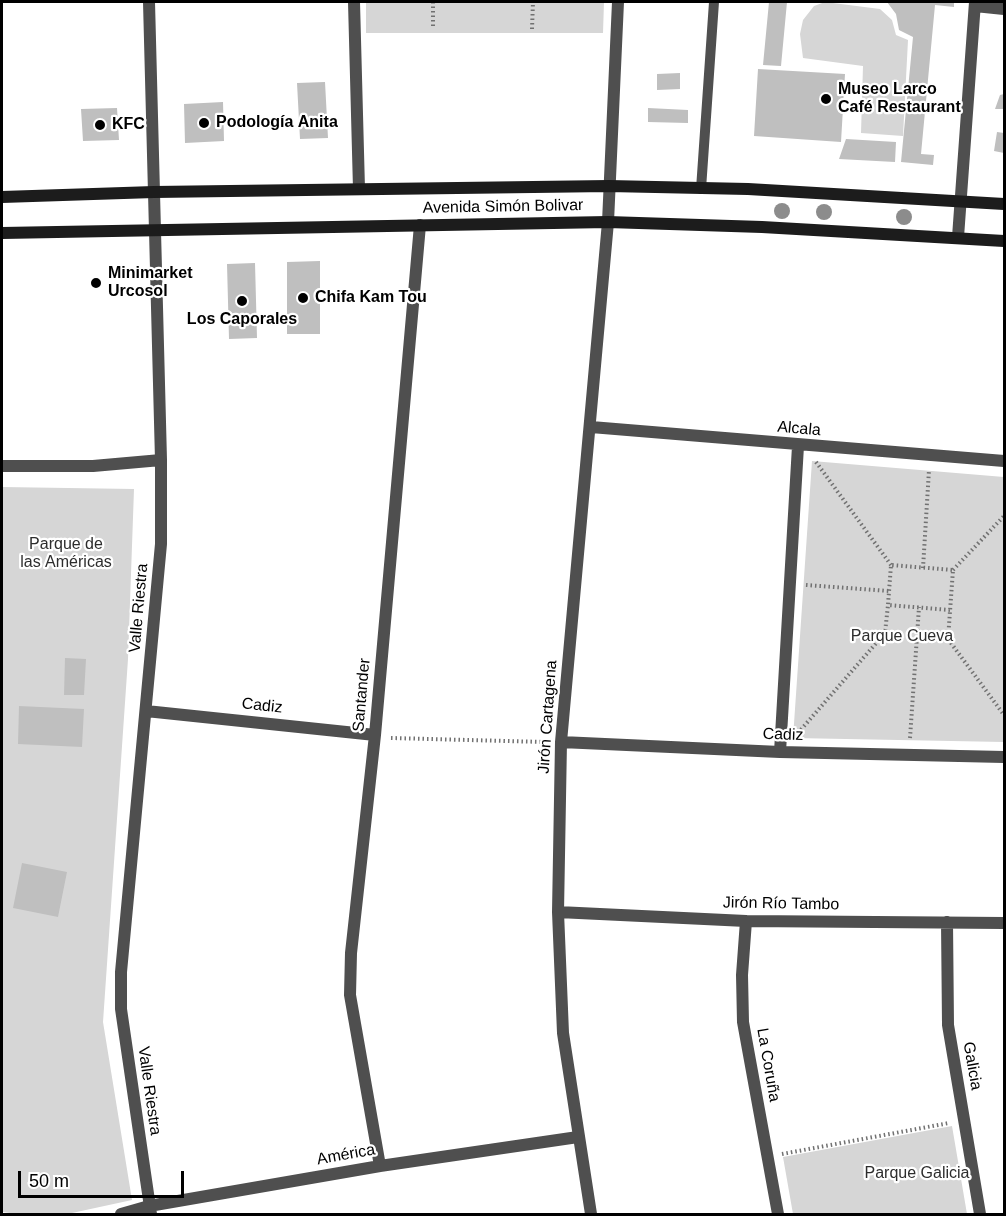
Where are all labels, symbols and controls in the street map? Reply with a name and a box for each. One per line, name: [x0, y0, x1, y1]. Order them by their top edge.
place label: Museo Larco Café Restaurant: [838, 80, 961, 118]
marker: Museo Larco Café Restaurant: [819, 92, 833, 106]
place label: Podología Anita: [216, 113, 338, 133]
place label: KFC: [112, 115, 145, 135]
marker: Podología Anita: [197, 116, 211, 130]
marker: KFC: [93, 118, 107, 132]
street label: Avenida Simón Bolivar: [423, 196, 583, 218]
place label: Minimarket Urcosol: [108, 264, 192, 302]
marker: Minimarket Urcosol: [89, 276, 103, 290]
place label: Chifa Kam Tou: [315, 288, 427, 308]
marker: Chifa Kam Tou: [296, 291, 310, 305]
marker: Los Caporales: [235, 294, 249, 308]
place label: Los Caporales: [187, 310, 297, 330]
street label: Alcala: [776, 418, 822, 440]
park label: Parque de las Américas: [20, 535, 112, 573]
street label: Valle Riestra: [126, 563, 152, 653]
park label: Parque Cueva: [851, 627, 953, 647]
street label: Santander: [349, 657, 375, 733]
street label: Jirón Cartagena: [534, 660, 562, 774]
street label: Cadiz: [241, 694, 283, 718]
street label: Cadiz: [762, 725, 804, 745]
street label: Jirón Río Tambo: [723, 893, 839, 915]
street label: La Coruña: [752, 1027, 784, 1103]
street label: Galicia: [958, 1040, 986, 1092]
street label: Valle Riestra: [133, 1045, 165, 1137]
street label: América: [315, 1140, 377, 1170]
scale bar: [21, 1159, 188, 1197]
park label: Parque Galicia: [865, 1164, 969, 1184]
text: 50 m: [29, 1171, 69, 1191]

